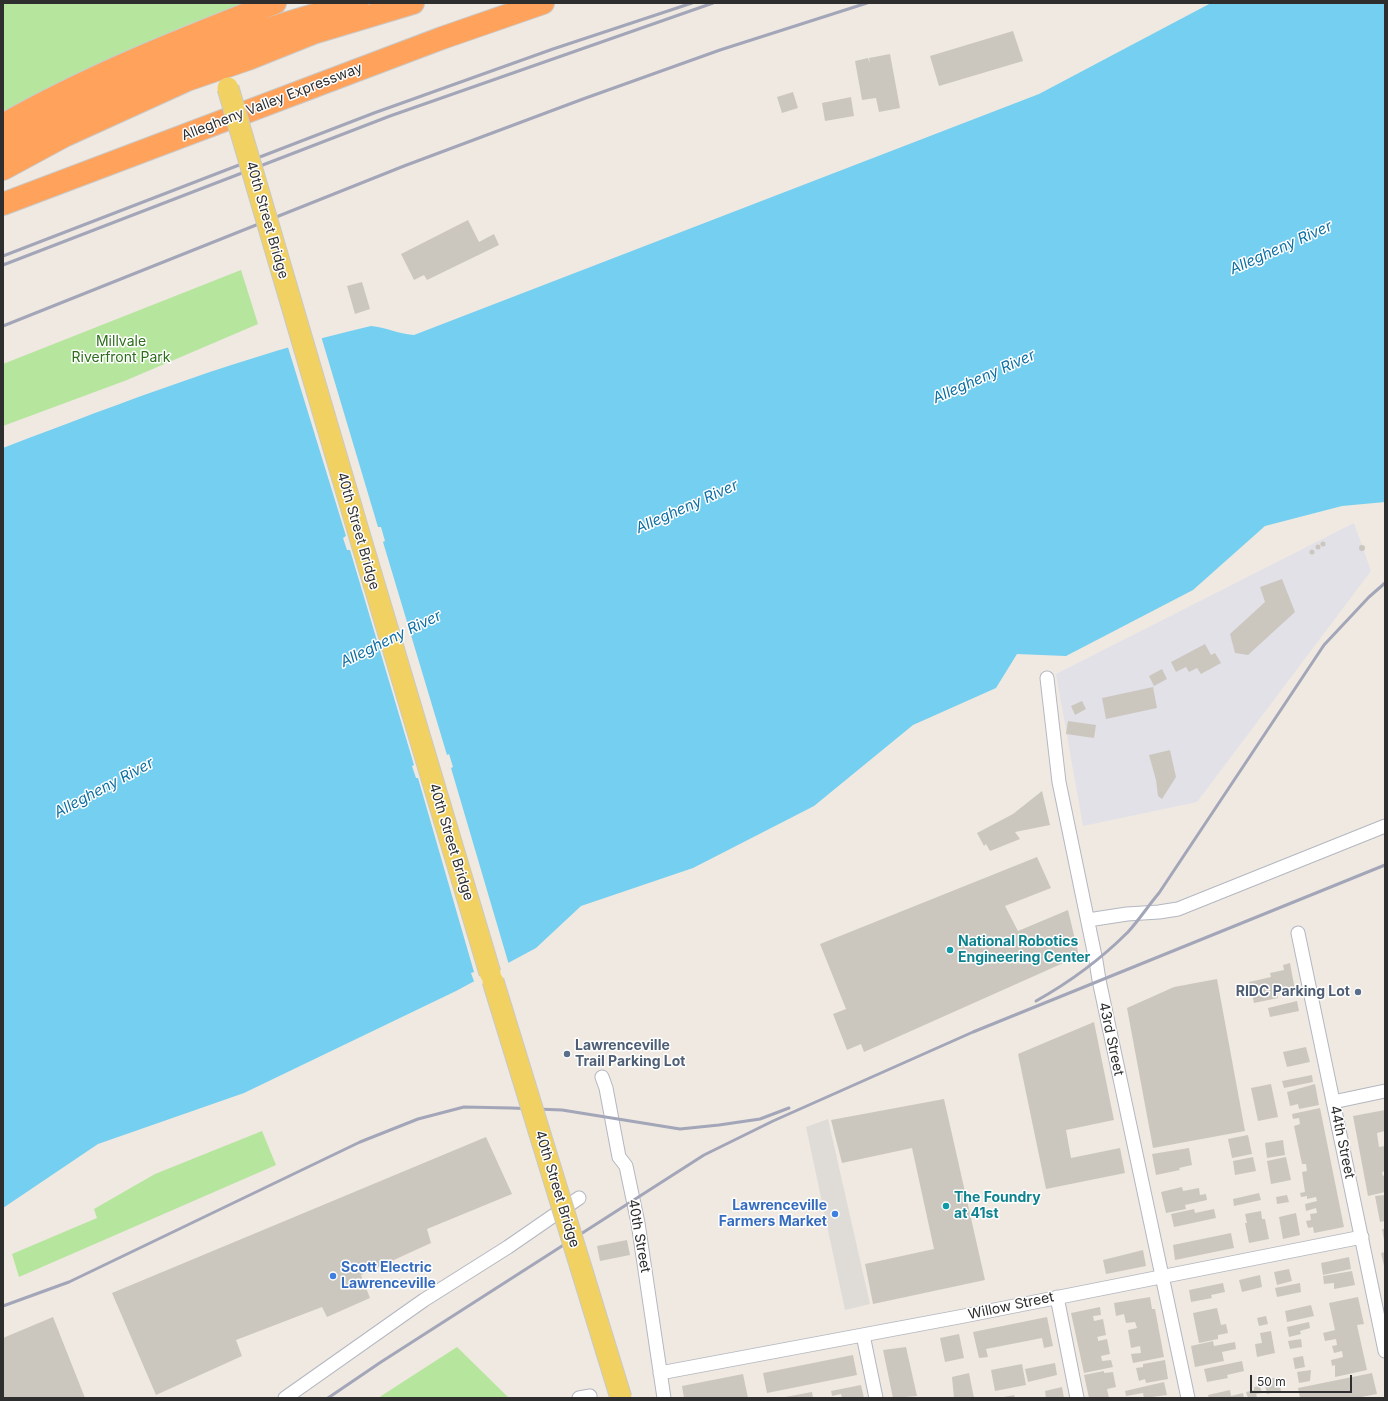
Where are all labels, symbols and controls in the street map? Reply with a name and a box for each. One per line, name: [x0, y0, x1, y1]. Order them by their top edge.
street label: Allegheny Valley Expressway: [179, 60, 365, 144]
street label: 40th Street Bridge: [242, 159, 292, 281]
water label: Allegheny River: [1227, 217, 1335, 279]
park label: Millvale Riverfront Park: [71, 334, 171, 366]
water label: Allegheny River: [930, 346, 1038, 408]
street label: 40th Street Bridge: [333, 470, 383, 592]
water label: Allegheny River: [633, 476, 741, 538]
water label: Allegheny River: [338, 607, 444, 671]
water label: Allegheny River: [51, 754, 157, 822]
street label: 40th Street Bridge: [425, 781, 477, 903]
place label: National Robotics Engineering Center: [958, 934, 1090, 966]
marker: National Robotics Engineering Center: [945, 945, 955, 955]
place label: RIDC Parking Lot: [1236, 984, 1350, 1000]
marker: RIDC Parking Lot: [1353, 987, 1363, 997]
street label: 43rd Street: [1095, 1001, 1127, 1077]
place label: Lawrenceville Trail Parking Lot: [575, 1038, 685, 1070]
marker: Lawrenceville Trail Parking Lot: [562, 1049, 572, 1059]
street label: 44th Street: [1326, 1104, 1358, 1180]
street label: 40th Street Bridge: [531, 1128, 583, 1250]
place label: The Foundry at 41st: [954, 1190, 1041, 1222]
street label: 40th Street: [624, 1198, 654, 1274]
place label: Lawrenceville Farmers Market: [719, 1198, 827, 1230]
marker: The Foundry at 41st: [941, 1201, 951, 1211]
marker: Lawrenceville Farmers Market: [830, 1209, 840, 1219]
place label: Scott Electric Lawrenceville: [341, 1260, 436, 1292]
marker: Scott Electric Lawrenceville: [328, 1271, 338, 1281]
street label: Willow Street: [967, 1289, 1055, 1323]
scale bar: [1252, 1367, 1354, 1393]
text: 50 m: [1257, 1374, 1286, 1389]

